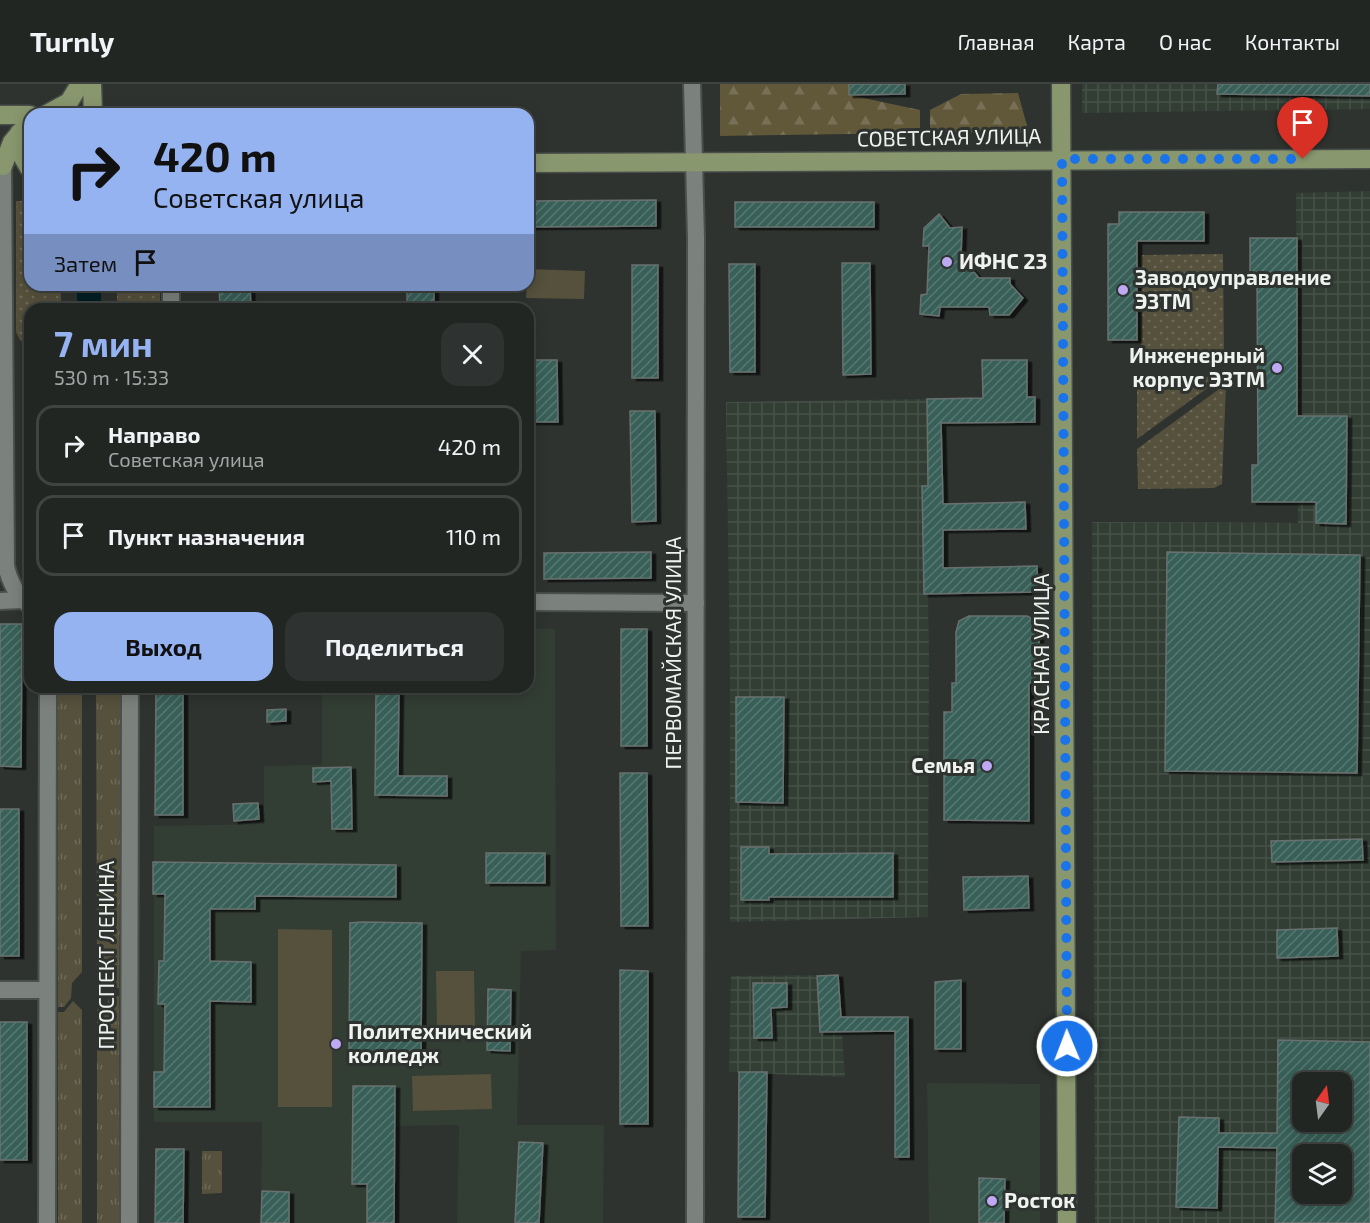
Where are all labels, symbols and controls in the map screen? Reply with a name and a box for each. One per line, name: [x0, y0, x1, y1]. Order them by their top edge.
text: Turnly: [30, 24, 114, 58]
text: Главная: [958, 29, 1035, 54]
text: Карта: [1068, 29, 1126, 54]
text: О нас: [1159, 29, 1212, 54]
text: Контакты: [1245, 29, 1340, 54]
pin: [1277, 97, 1328, 159]
icon: arrive: [1286, 106, 1319, 139]
street label: СОВЕТСКАЯ УЛИЦА: [857, 122, 1041, 151]
text: 420 m: [153, 130, 277, 180]
icon: right: [54, 132, 132, 210]
text: Советская улица: [153, 181, 364, 213]
icon: arrive: [129, 246, 162, 279]
place label: ИФНС 23: [959, 248, 1047, 273]
text: Затем: [54, 250, 117, 276]
marker: ИФНС 23: [940, 255, 954, 269]
place label: Заводоуправление ЭЗТМ: [1135, 264, 1332, 313]
marker: Заводоуправление ЭЗТМ: [1116, 283, 1130, 297]
text: 7 мин: [54, 321, 153, 364]
button: close: [441, 323, 504, 386]
place label: Инженерный корпус ЭЗТМ: [1129, 342, 1265, 391]
marker: Инженерный корпус ЭЗТМ: [1270, 361, 1284, 375]
text: 530 m · 15:33: [54, 365, 169, 389]
text: Направо: [108, 421, 201, 447]
icon: right: [57, 429, 90, 462]
text: 420 m: [438, 433, 501, 459]
text: Советская улица: [108, 447, 265, 471]
icon: arrive: [57, 519, 90, 552]
text: Пункт назначения: [108, 523, 305, 549]
text: 110 m: [446, 523, 501, 549]
street label: ПЕРВОМАЙСКАЯ УЛИЦА: [660, 536, 685, 770]
street label: КРАСНАЯ УЛИЦА: [1028, 573, 1053, 735]
button: Выход: [54, 612, 273, 681]
button: Поделиться: [285, 612, 504, 681]
place label: Семья: [911, 752, 975, 777]
marker: Семья: [980, 759, 994, 773]
street label: ПРОСПЕКТ ЛЕНИНА: [93, 861, 118, 1049]
position arrow: [1035, 1014, 1099, 1078]
place label: Политехнический колледж: [348, 1018, 532, 1067]
marker: Политехнический колледж: [329, 1037, 343, 1051]
north arrow: [1292, 1072, 1352, 1132]
map controls: [1292, 1072, 1352, 1204]
button: layers: [1292, 1144, 1352, 1204]
place label: Росток: [1004, 1187, 1075, 1212]
marker: Росток: [985, 1194, 999, 1208]

